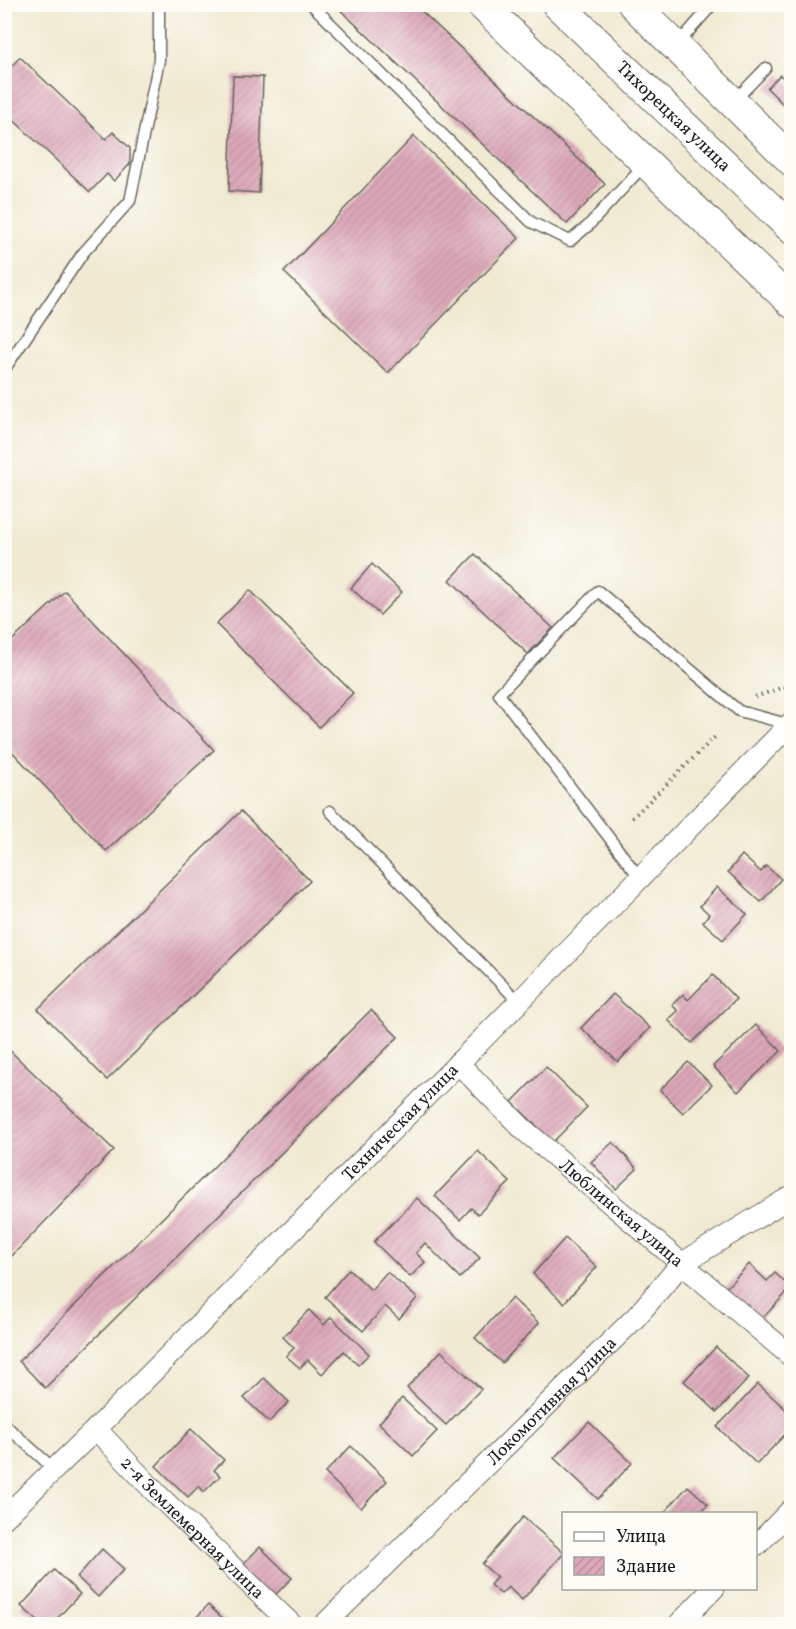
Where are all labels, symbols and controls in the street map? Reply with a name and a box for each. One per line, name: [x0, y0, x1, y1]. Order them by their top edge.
street label: Тихорецкая улица: [610, 56, 736, 178]
street label: Техническая улица: [337, 1059, 465, 1188]
street label: Люблинская улица: [553, 1154, 688, 1274]
street label: Локомотивная улица: [482, 1332, 623, 1472]
street label: 2-я Землемерная улица: [114, 1452, 269, 1605]
legend: [562, 1512, 757, 1590]
text: Улица: [616, 1525, 666, 1550]
text: Здание: [616, 1555, 676, 1580]

